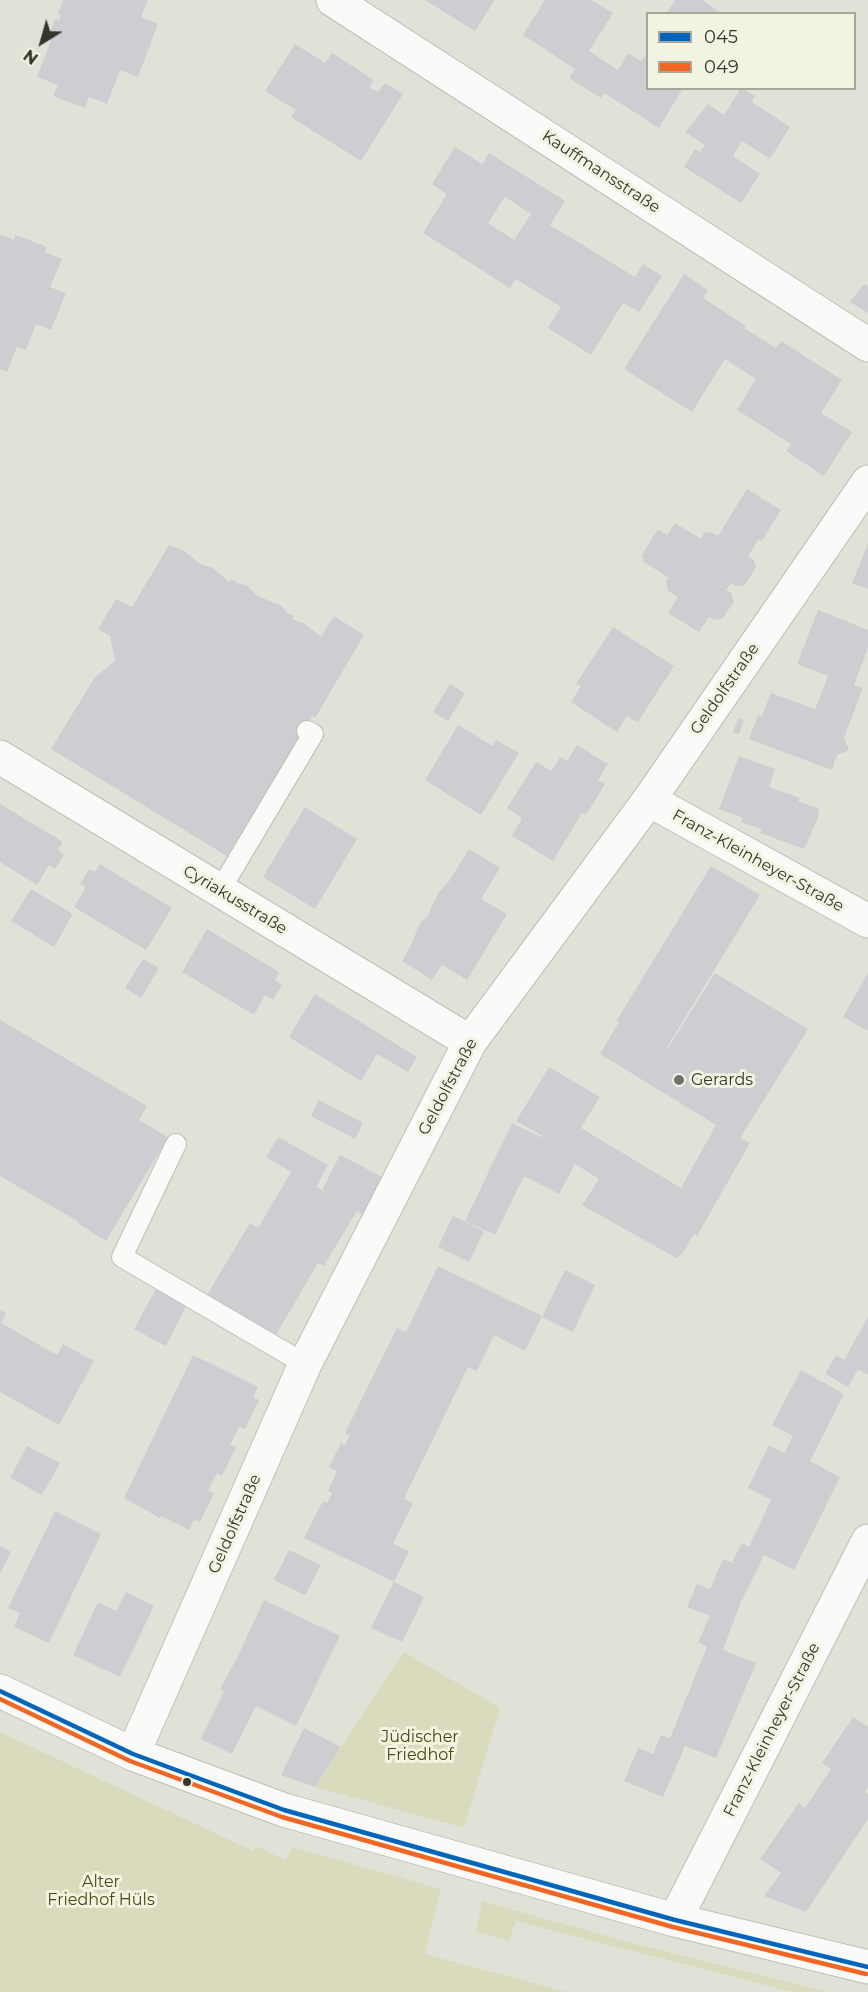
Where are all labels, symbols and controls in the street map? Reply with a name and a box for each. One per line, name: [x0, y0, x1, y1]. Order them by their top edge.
north arrow: [12, 12, 72, 72]
legend: [646, 12, 856, 90]
text: 045: [704, 26, 738, 48]
text: N: [20, 45, 42, 68]
text: 049: [704, 56, 739, 78]
street label: Kauffmansstraße: [538, 127, 664, 217]
street label: Geldolfstraße: [687, 640, 763, 738]
street label: Franz-Kleinheyer-Straße: [669, 806, 847, 916]
street label: Cyriakusstraße: [180, 861, 290, 939]
street label: Geldolfstraße: [414, 1035, 482, 1139]
place label: Gerards: [691, 1070, 753, 1090]
marker: Gerards: [672, 1073, 686, 1087]
street label: Geldolfstraße: [205, 1471, 265, 1577]
street label: Franz-Kleinheyer-Straße: [720, 1640, 824, 1820]
park label: Jüdischer Friedhof: [381, 1727, 459, 1765]
unlabelled marker: [181, 1776, 193, 1788]
park label: Alter Friedhof Hüls: [47, 1872, 155, 1910]

